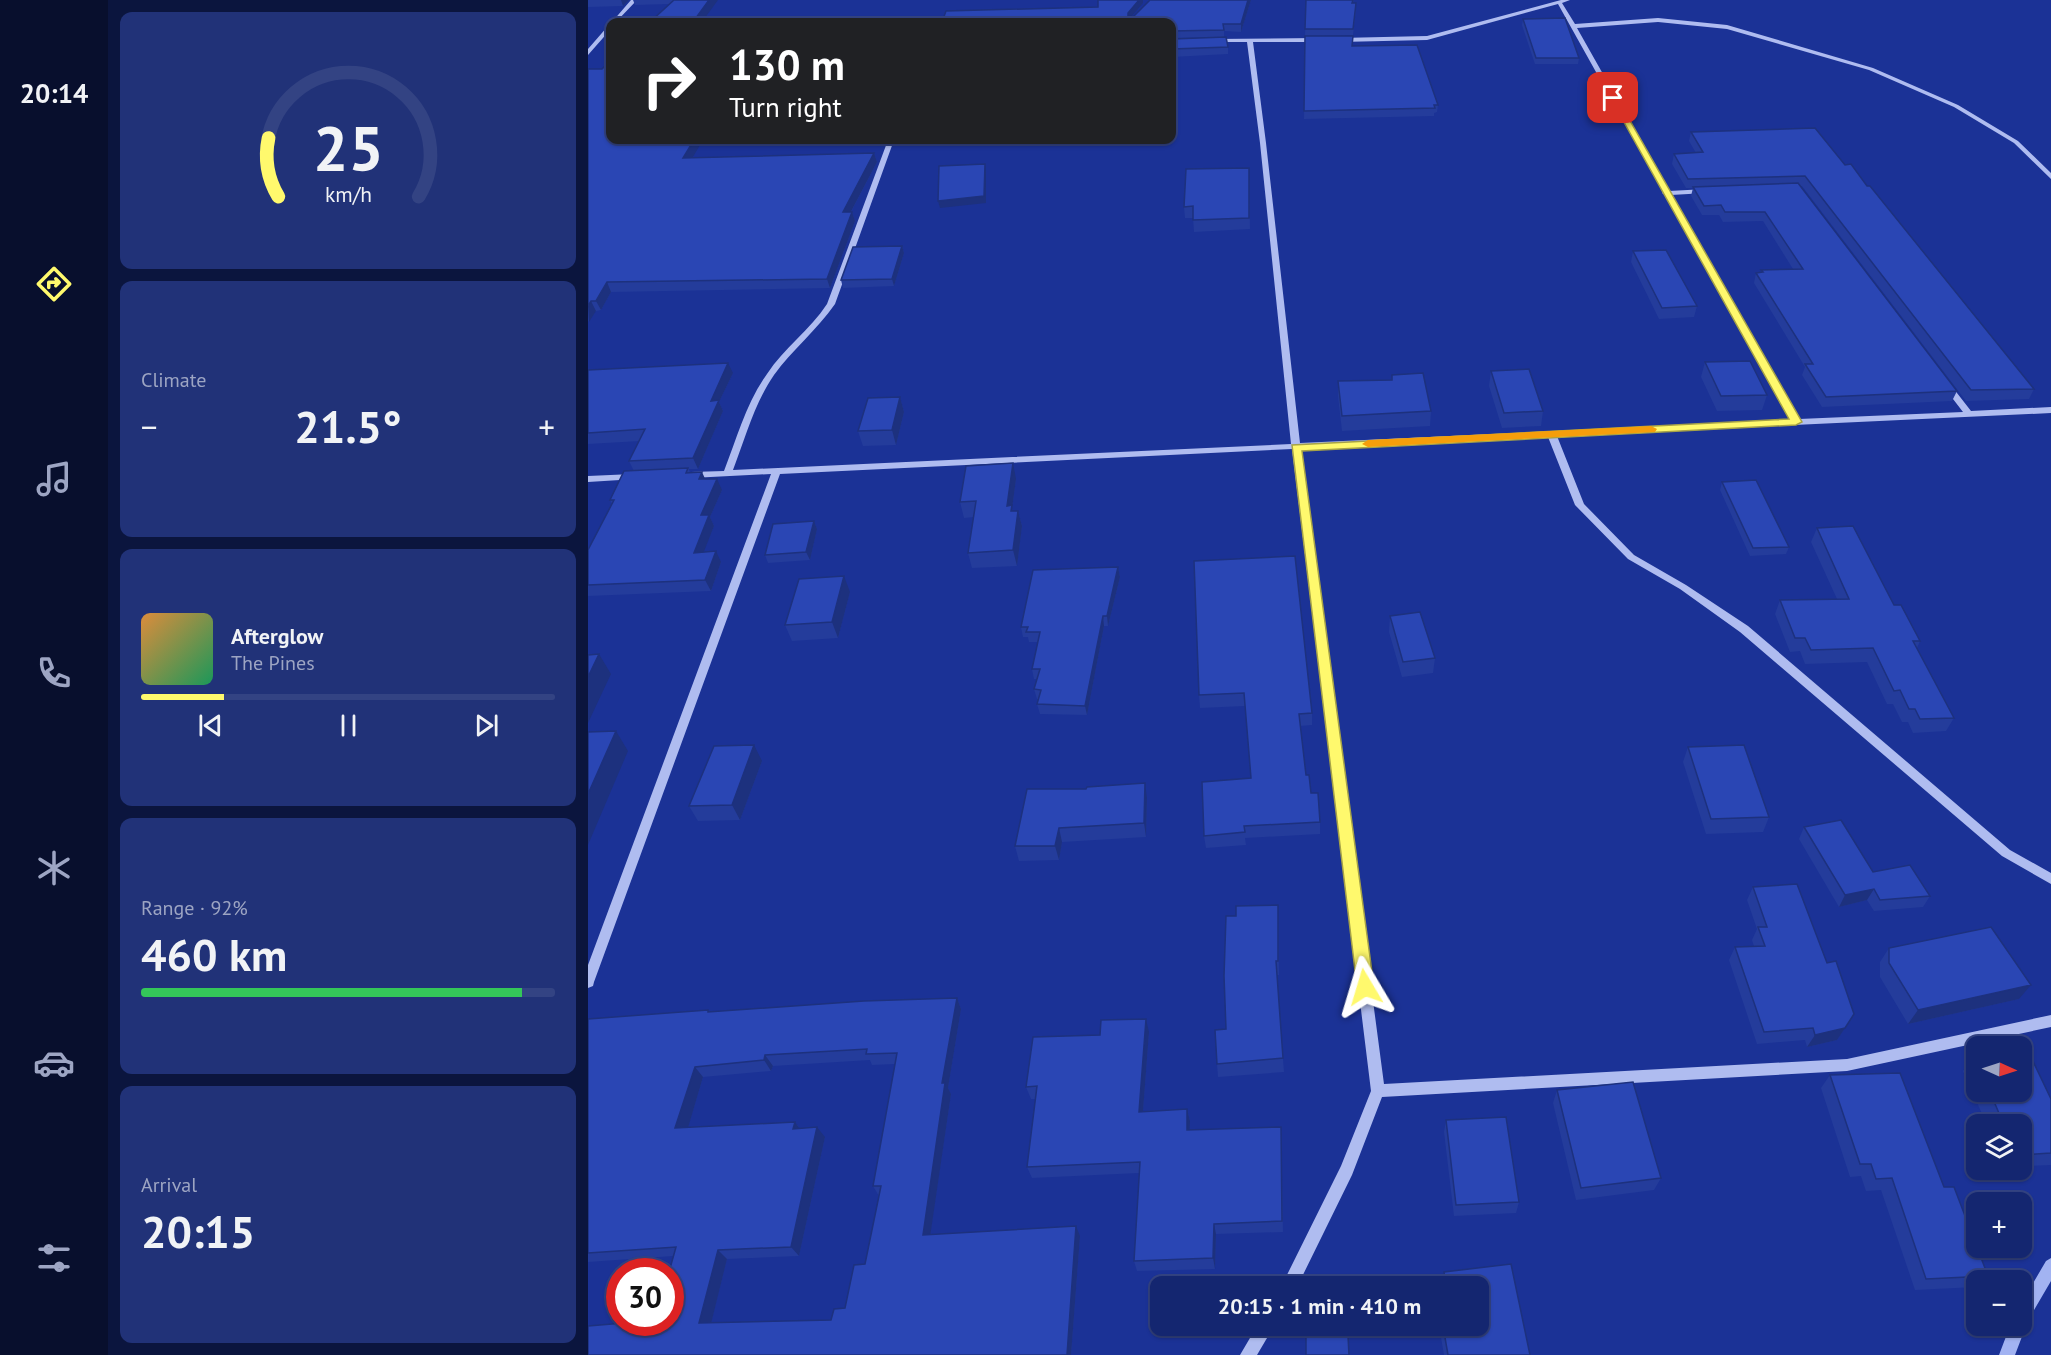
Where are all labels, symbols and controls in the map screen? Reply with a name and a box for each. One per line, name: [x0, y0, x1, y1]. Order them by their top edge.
text: 130 m: [729, 37, 845, 92]
icon: right: [630, 42, 708, 120]
pin: [1587, 72, 1638, 123]
text: 20:14: [20, 76, 88, 110]
icon: arrive: [1596, 81, 1629, 114]
text: Turn right: [729, 90, 842, 124]
text: 25: [313, 107, 383, 188]
text: km/h: [324, 181, 371, 209]
icon: directions: [33, 263, 75, 305]
text: Climate: [141, 367, 207, 393]
text: 21.5°: [294, 397, 402, 455]
text: −: [141, 405, 158, 448]
text: +: [538, 405, 555, 448]
icon: music: [33, 458, 75, 500]
text: Afterglow: [231, 622, 323, 650]
text: The Pines: [231, 650, 315, 676]
icon: phone: [33, 652, 75, 694]
icon: previous: [194, 709, 227, 742]
icon: pause: [332, 709, 365, 742]
icon: next: [470, 709, 503, 742]
icon: climate: [33, 847, 75, 889]
text: Range · 92%: [141, 895, 248, 921]
text: 460 km: [141, 925, 287, 983]
position arrow: [1333, 955, 1397, 1019]
north arrow: [1966, 1036, 2032, 1102]
map controls: [1966, 1036, 2032, 1336]
icon: car: [33, 1042, 75, 1084]
button: layers: [1966, 1114, 2032, 1180]
text: Arrival: [141, 1172, 197, 1198]
button: +: [1966, 1192, 2032, 1258]
text: 20:15: [141, 1202, 255, 1260]
icon: filters: [33, 1237, 75, 1279]
speed limit sign: 30: [606, 1258, 684, 1336]
button: −: [1966, 1270, 2032, 1336]
text: 20:15 · 1 min · 410 m: [1218, 1292, 1421, 1320]

